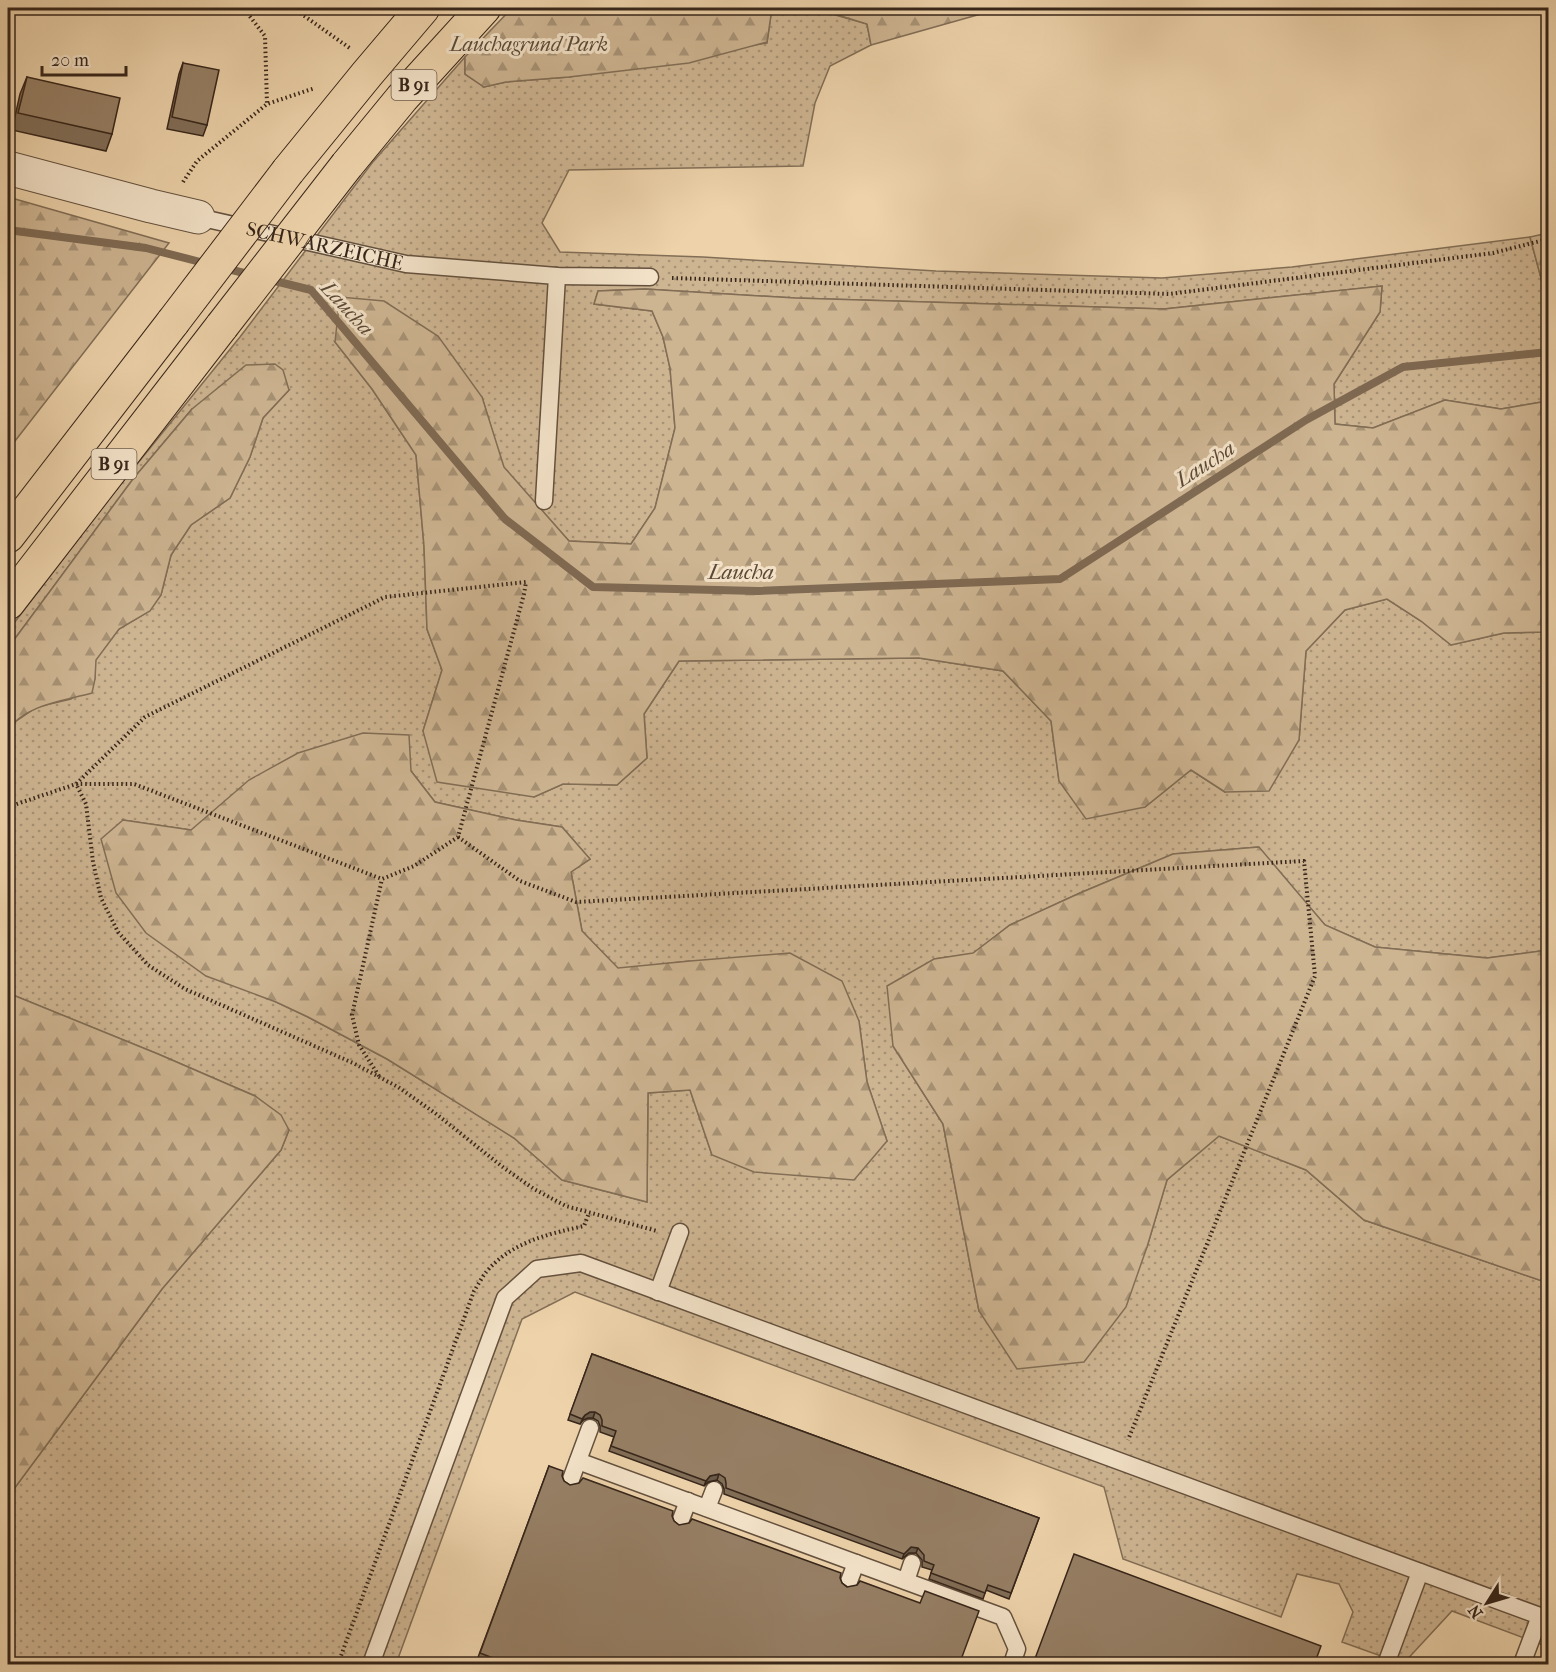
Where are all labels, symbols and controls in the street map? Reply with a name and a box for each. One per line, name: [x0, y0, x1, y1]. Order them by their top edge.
park label: Lauchagrund Park: [448, 33, 608, 56]
scale bar: [42, 39, 126, 77]
text: 20 m: [51, 50, 89, 71]
road number: B 91: [392, 70, 436, 100]
street label: SCHWARZEICHE: [244, 217, 405, 275]
water label: Laucha: [315, 274, 378, 340]
water label: Laucha: [1169, 436, 1239, 493]
road number: B 91: [92, 449, 136, 479]
water label: Laucha: [706, 560, 774, 584]
north arrow: [1457, 1573, 1517, 1633]
text: N: [1464, 1600, 1487, 1622]

